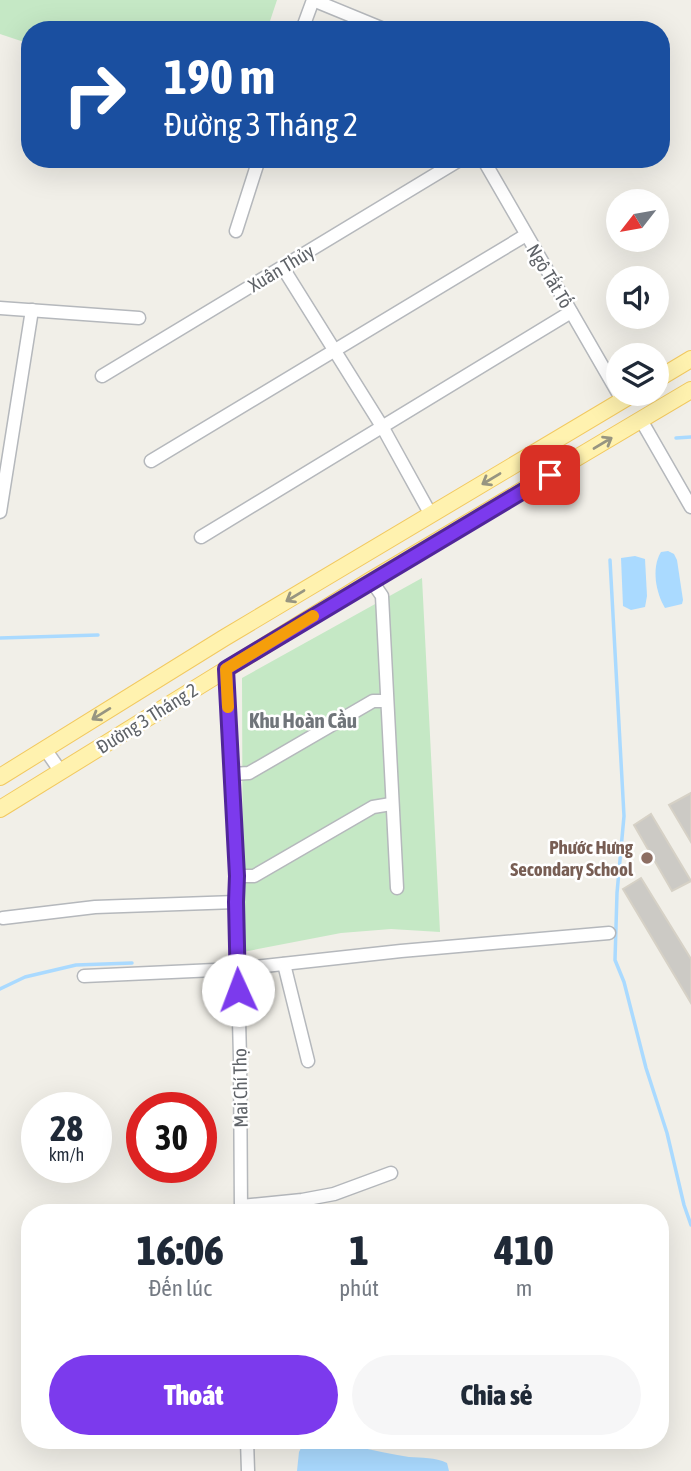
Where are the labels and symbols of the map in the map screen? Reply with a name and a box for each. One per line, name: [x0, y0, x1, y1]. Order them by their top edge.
north arrow: [606, 189, 668, 252]
street label: Xuân Thủy: [244, 240, 318, 296]
street label: Ngô Tất Tố: [522, 240, 578, 312]
one-way arrow: [592, 435, 612, 449]
pin: [520, 445, 580, 505]
one-way arrow: [481, 473, 501, 487]
one-way arrow: [286, 589, 306, 603]
street label: Đường 3 Tháng 2: [92, 678, 202, 758]
one-way arrow: [92, 708, 112, 722]
district label: Khu Hoàn Cầu: [249, 708, 357, 732]
place label: Phước Hưng Secondary School: [510, 836, 634, 880]
marker: Phước Hưng Secondary School: [639, 850, 655, 866]
position arrow: [201, 953, 275, 1027]
street label: Mai Chí Thọ: [228, 1048, 252, 1128]
speed limit sign: 30: [126, 1092, 217, 1183]

